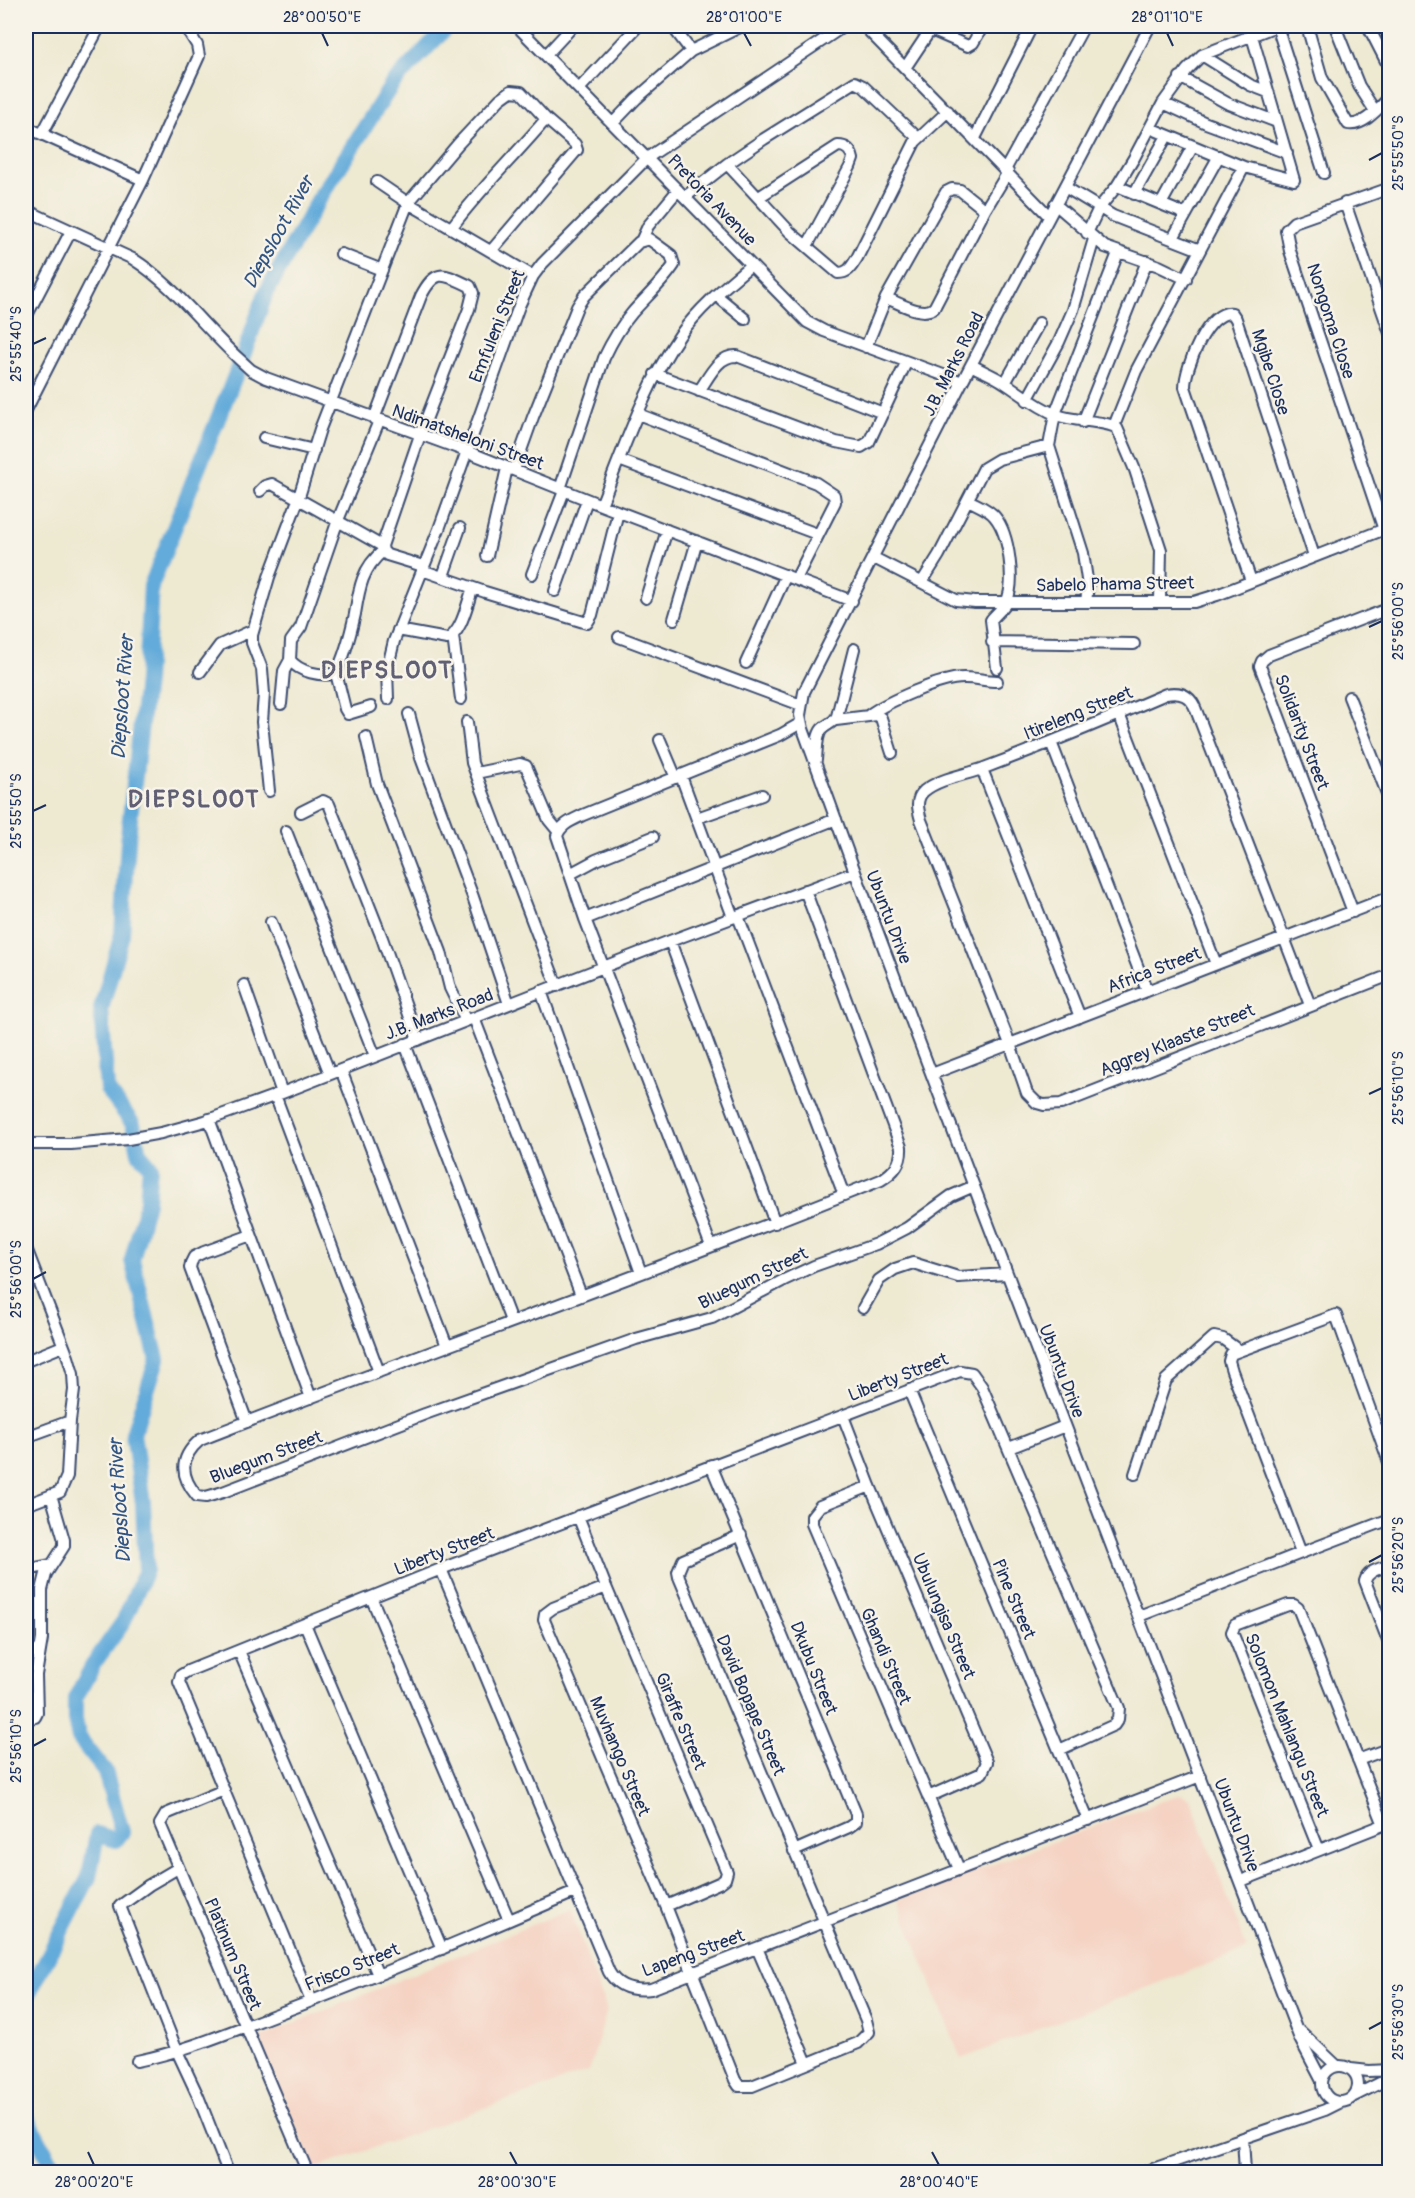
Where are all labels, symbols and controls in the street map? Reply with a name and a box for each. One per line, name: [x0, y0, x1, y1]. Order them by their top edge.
text: 28°00'50"E: [283, 8, 361, 27]
text: 28°01'00"E: [706, 8, 782, 27]
text: 28°01'10"E: [1131, 8, 1203, 27]
text: 25°55'50"S: [1389, 115, 1408, 191]
street label: Pretoria Avenue: [662, 150, 761, 251]
water label: Diepsloot River: [237, 169, 321, 293]
street label: Nongoma Close: [1301, 260, 1360, 382]
street label: Emfuleni Street: [464, 266, 531, 386]
text: 25°55'40"S: [7, 306, 26, 382]
street label: J.B. Marks Road: [917, 308, 990, 420]
street label: Mgibe Close: [1246, 326, 1295, 418]
street label: Ndimatsheloni Street: [389, 399, 548, 476]
street label: Sabelo Phama Street: [1036, 572, 1195, 597]
text: 25°56'00"S: [1389, 582, 1408, 660]
water label: Diepsloot River: [106, 631, 140, 760]
district label: DIEPSLOOT: [321, 656, 453, 685]
street label: Solidarity Street: [1269, 671, 1334, 794]
street label: Itireleng Street: [1020, 681, 1137, 746]
text: 25°55'50"S: [7, 773, 26, 849]
district label: DIEPSLOOT: [128, 785, 260, 814]
street label: Ubuntu Drive: [860, 867, 917, 967]
street label: Africa Street: [1104, 942, 1205, 999]
street label: J.B. Marks Road: [382, 983, 497, 1046]
street label: Aggrey Klaaste Street: [1096, 999, 1259, 1082]
text: 25°56'10"S: [1389, 1051, 1408, 1125]
text: 25°56'00"S: [7, 1240, 26, 1318]
street label: Bluegum Street: [695, 1242, 812, 1315]
street label: Ubuntu Drive: [1033, 1321, 1090, 1421]
street label: Liberty Street: [845, 1348, 952, 1407]
street label: Bluegum Street: [207, 1425, 326, 1489]
water label: Diepsloot River: [102, 1435, 136, 1564]
text: 25°56'20"S: [1389, 1517, 1408, 1593]
street label: Liberty Street: [391, 1522, 498, 1581]
street label: Ubulungisa Street: [907, 1550, 981, 1683]
street label: Pine Street: [986, 1556, 1041, 1643]
street label: Ghandi Street: [855, 1604, 917, 1709]
street label: Dkubu Street: [784, 1618, 843, 1719]
street label: Solomon Mahlangu Street: [1239, 1630, 1334, 1821]
street label: David Bopape Street: [711, 1631, 791, 1780]
street label: Giraffe Street: [650, 1669, 712, 1774]
street label: Muvhango Street: [584, 1693, 655, 1820]
text: 25°56'10"S: [7, 1709, 26, 1783]
street label: Ubuntu Drive: [1208, 1775, 1265, 1875]
street label: Platinum Street: [199, 1895, 267, 2014]
street label: Lapeng Street: [639, 1924, 748, 1983]
street label: Frisco Street: [301, 1938, 404, 1997]
text: 25°56'30"S: [1389, 1984, 1408, 2060]
text: 28°00'20"E: [55, 2173, 133, 2192]
text: 28°00'30"E: [478, 2173, 556, 2192]
text: 28°00'40"E: [900, 2173, 979, 2192]

